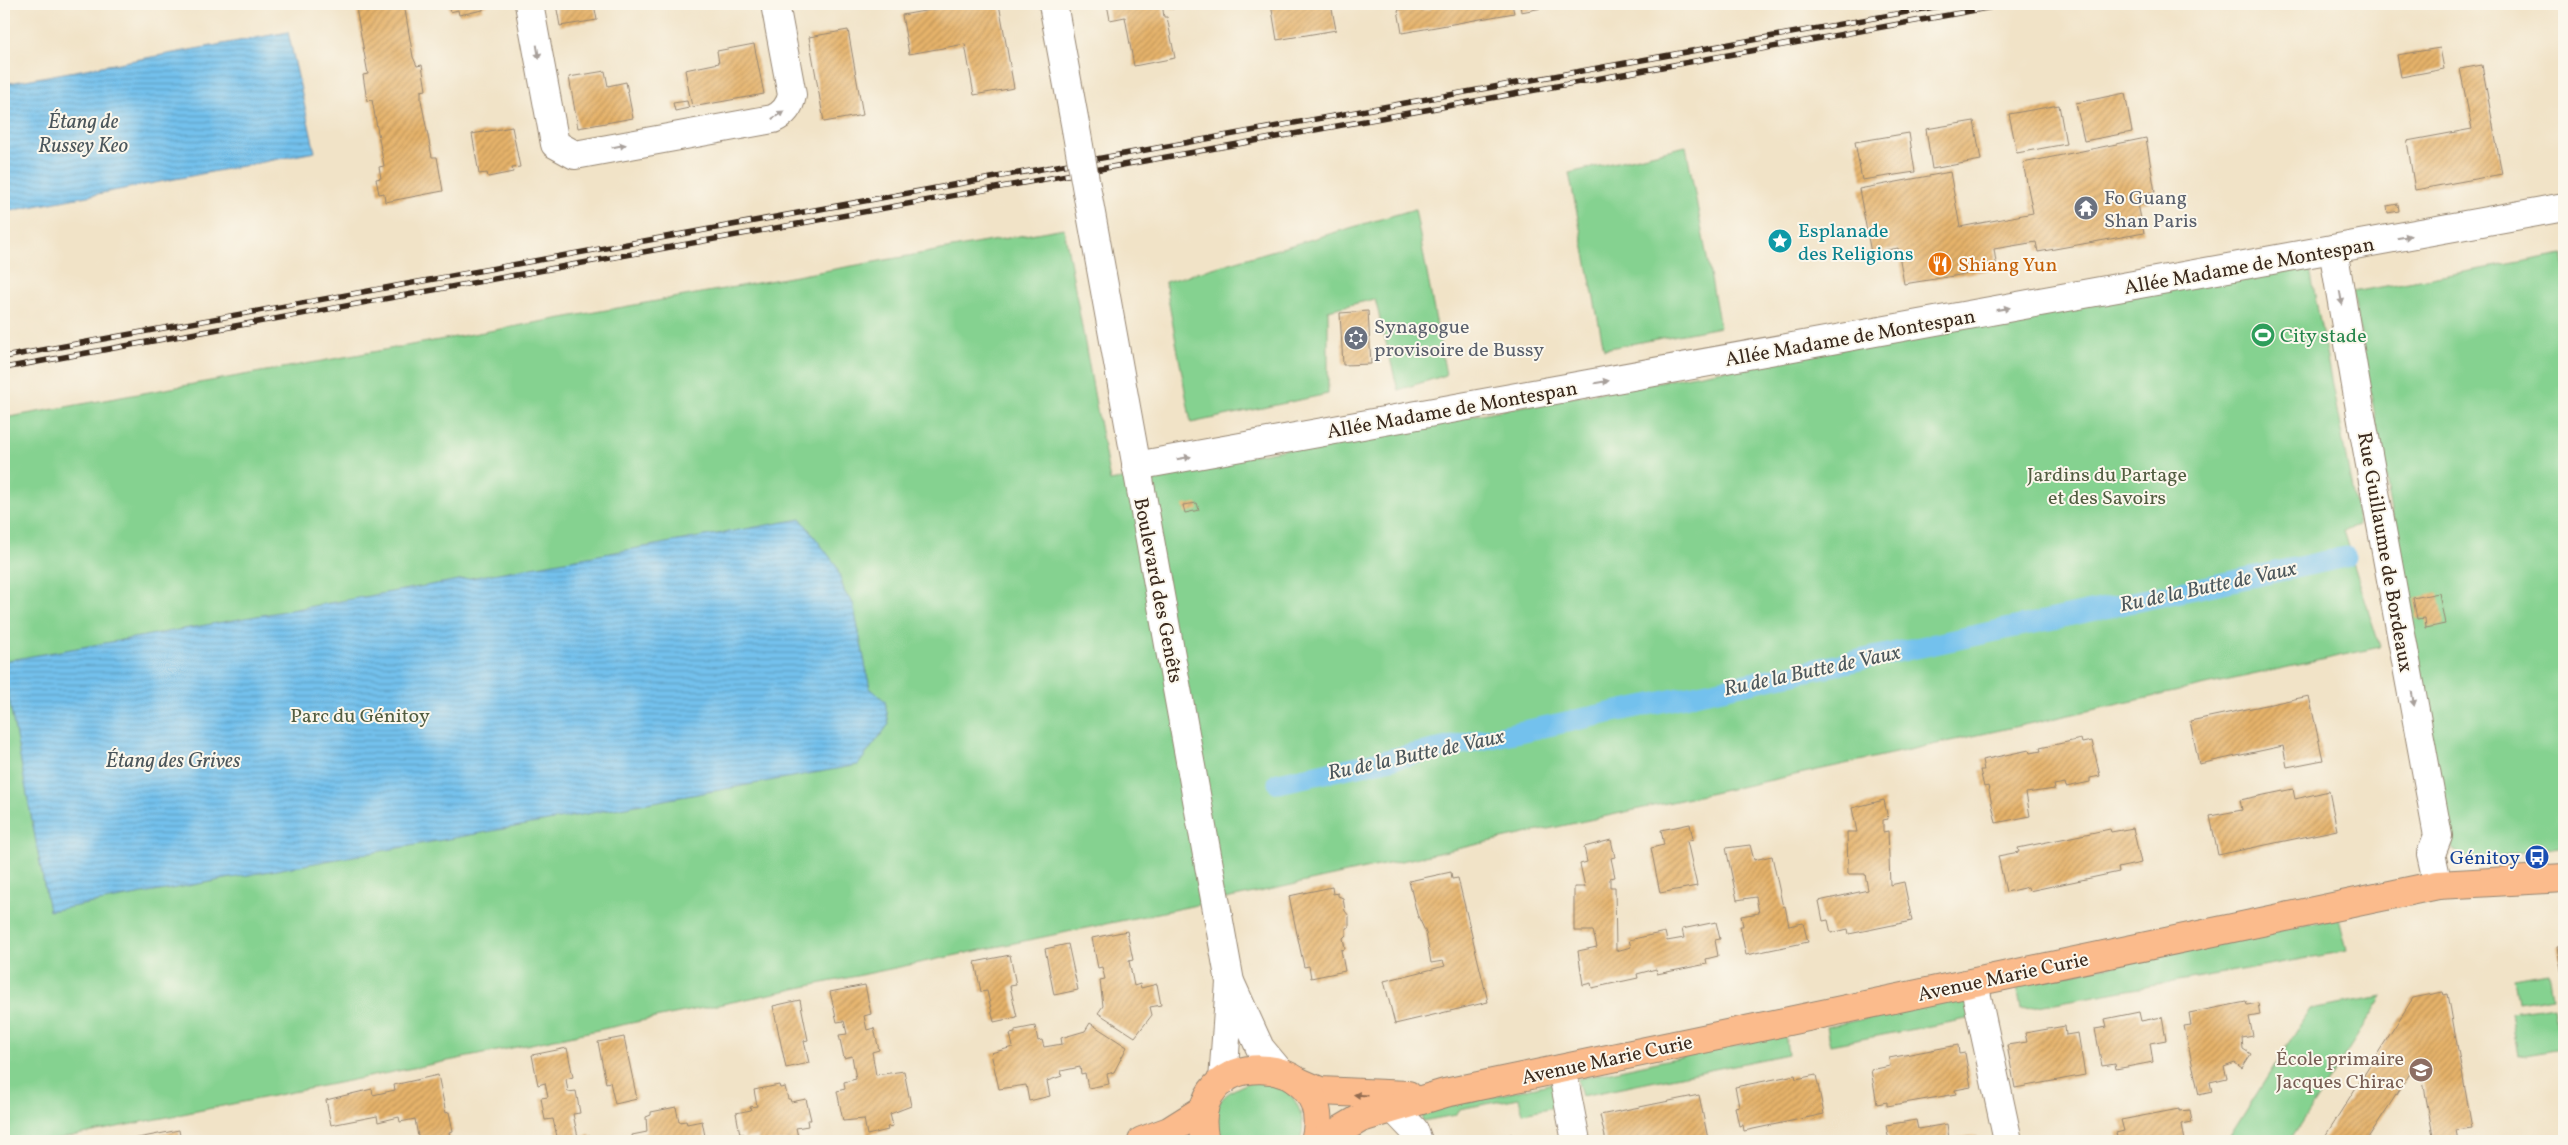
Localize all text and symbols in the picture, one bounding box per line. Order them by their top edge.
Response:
one-way arrow [534,44,542,60]
water label: Étang de Russey Keo [38,108,129,161]
one-way arrow [771,110,785,119]
one-way arrow [612,142,627,150]
place label: Fo Guang Shan Paris [2104,185,2197,236]
temple icon: Fo Guang Shan Paris [2073,195,2099,221]
place label: Esplanade des Religions [1798,218,1913,269]
place icon: Esplanade des Religions [1767,228,1793,254]
street label: Allée Madame de Montespan [2122,231,2377,303]
one-way arrow [2396,232,2412,240]
restaurant icon: Shiang Yun [1927,251,1953,277]
place label: Shiang Yun [1958,252,2057,280]
one-way arrow [2337,290,2345,306]
street label: Allée Madame de Montespan [1723,303,1978,375]
one-way arrow [1995,305,2011,313]
place label: Synagogue provisoire de Bussy [1374,314,1544,365]
sports icon: City stade [2250,322,2276,348]
place label: City stade [2280,323,2367,351]
synagogue icon: Synagogue provisoire de Bussy [1343,325,1369,351]
street label: Allée Madame de Montespan [1325,375,1580,447]
one-way arrow [1594,377,1610,385]
street label: Rue Guillaume de Bordeaux [2349,430,2419,675]
one-way arrow [1176,453,1192,461]
park label: Jardins du Partage et des Savoirs [2027,462,2187,513]
street label: Boulevard des Genêts [1125,495,1189,685]
water label: Ru de la Butte de Vaux [2117,554,2300,620]
water label: Ru de la Butte de Vaux [1721,638,1904,704]
one-way arrow [2409,691,2417,707]
park label: Parc du Génitoy [290,703,430,731]
water label: Ru de la Butte de Vaux [1325,722,1508,788]
water label: Étang des Grives [106,747,241,776]
bus stop icon: Génitoy [2524,844,2550,870]
place label: Génitoy [2450,845,2520,873]
street label: Avenue Marie Curie [1915,946,2091,1010]
street label: Avenue Marie Curie [1519,1029,1695,1093]
place label: École primaire Jacques Chirac [2276,1046,2404,1097]
school or university icon: École primaire Jacques Chirac [2408,1057,2434,1083]
one-way arrow [1353,1090,1369,1098]

